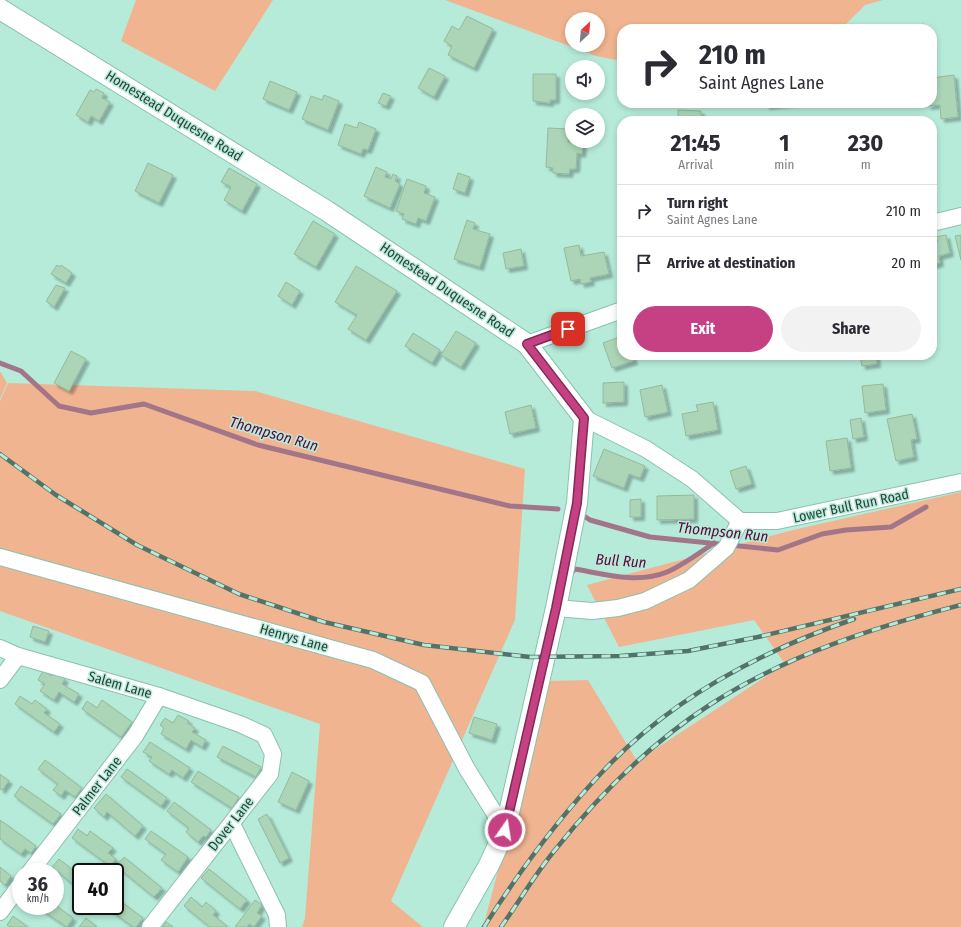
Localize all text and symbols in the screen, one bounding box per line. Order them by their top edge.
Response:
north arrow [565,12,605,52]
map controls [565,12,605,148]
text: 210 m [699,38,766,71]
icon: right [633,40,685,92]
button: sound [565,60,605,100]
street label: Homestead Duquesne Road [102,67,246,165]
text: Saint Agnes Lane [699,72,824,94]
button: layers [565,108,605,148]
text: 21:45 [671,129,721,157]
text: 1 [779,129,789,157]
text: 230 [848,129,883,157]
text: Arrival [678,157,713,172]
text: min [774,157,794,172]
text: m [861,157,871,172]
text: Turn right [667,194,728,212]
icon: right [633,200,655,222]
text: 210 m [886,202,921,220]
text: Saint Agnes Lane [667,212,757,227]
street label: Homestead Duquesne Road [377,239,517,341]
icon: arrive [633,252,655,274]
text: Arrive at destination [667,254,795,272]
text: 20 m [892,254,921,272]
button: Exit [633,306,773,352]
button: Share [781,306,921,352]
pin [551,312,585,346]
icon: arrive [557,318,579,340]
water label: Thompson Run [228,413,320,455]
street label: Lower Bull Run Road [792,485,910,527]
water label: Thompson Run [677,518,769,546]
water label: Bull Run [595,550,647,572]
street label: Henrys Lane [258,620,330,656]
street label: Salem Lane [86,668,154,702]
street label: Palmer Lane [69,753,125,819]
street label: Dover Lane [205,793,257,854]
position arrow [484,809,526,851]
speed limit sign: 40 [72,863,124,915]
text: 36 [28,872,48,896]
text: km/h [27,893,49,905]

